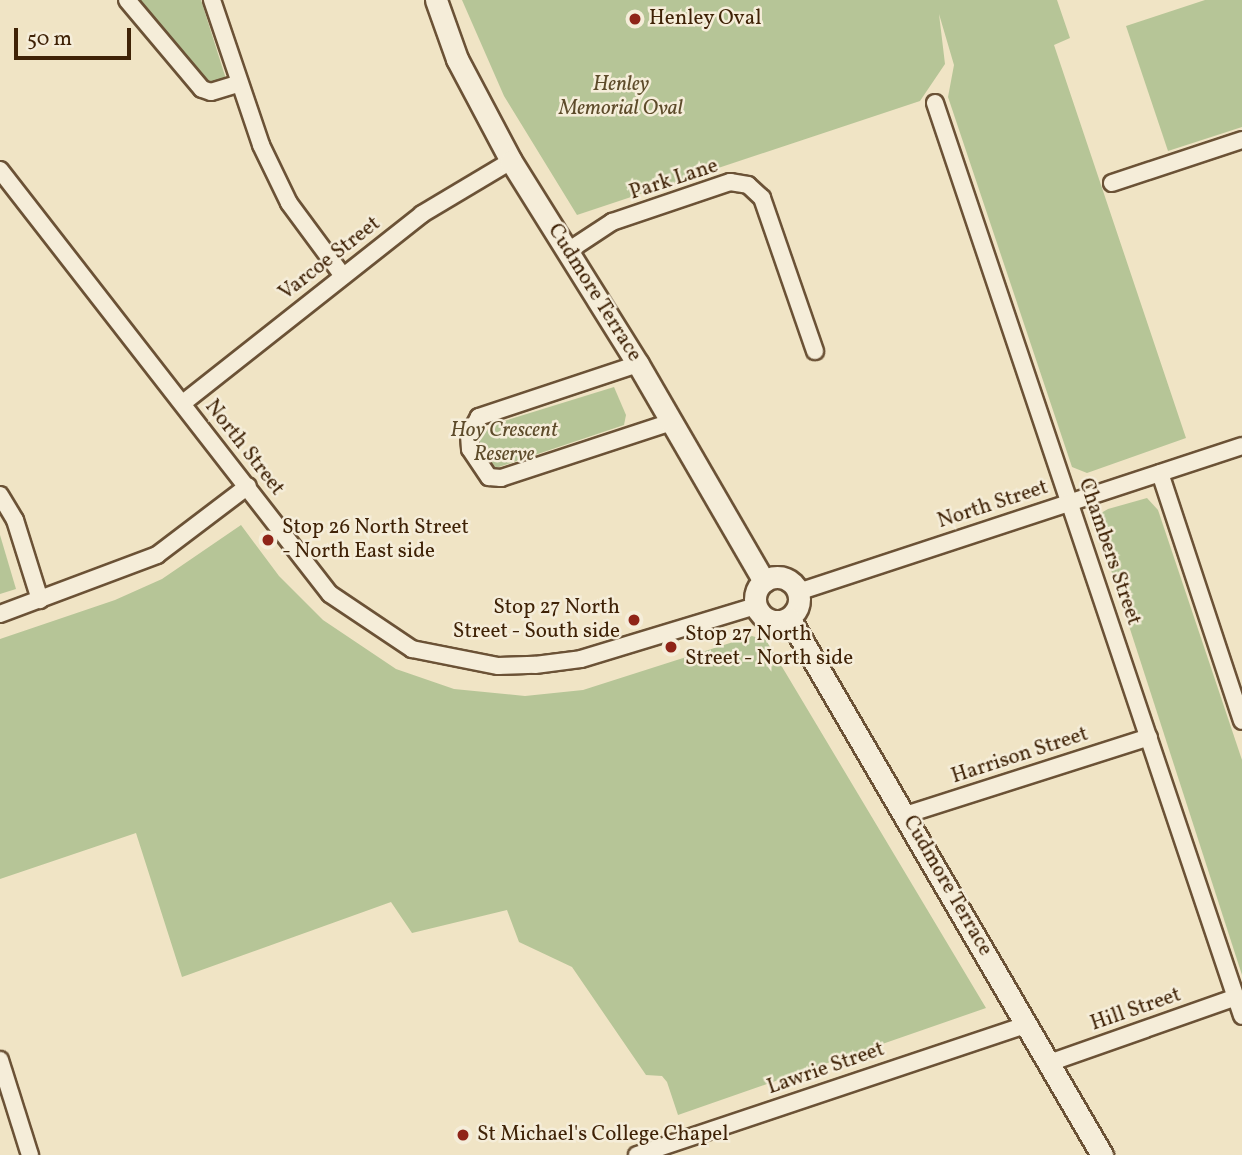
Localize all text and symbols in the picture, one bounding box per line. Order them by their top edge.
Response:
place label: Henley Oval [649,6,762,32]
marker: Henley Oval [627,11,643,27]
scale bar [18,14,135,58]
text: 50 m [27,25,72,54]
park label: Henley Memorial Oval [559,72,683,122]
street label: Park Lane [626,154,722,206]
street label: Varcoe Street [274,212,386,306]
street label: Cudmore Terrace [541,219,647,367]
street label: North Street [199,395,289,501]
park label: Hoy Crescent Reserve [450,418,558,468]
street label: North Street [935,475,1051,535]
street label: Chambers Street [1072,475,1146,629]
place label: Stop 26 North Street - North East side [282,515,469,565]
marker: Stop 26 North Street - North East side [260,532,276,548]
place label: Stop 27 North Street - South side [452,595,620,645]
marker: Stop 27 North Street - South side [626,612,642,628]
place label: Stop 27 North Street - North side [685,622,854,672]
marker: Stop 27 North Street - North side [663,639,679,655]
street label: Harrison Street [949,722,1091,790]
street label: Cudmore Terrace [897,811,997,961]
street label: Hill Street [1087,983,1185,1037]
street label: Lawrie Street [764,1037,888,1101]
place label: St Michael's College Chapel [477,1122,728,1148]
marker: St Michael's College Chapel [455,1127,471,1143]

